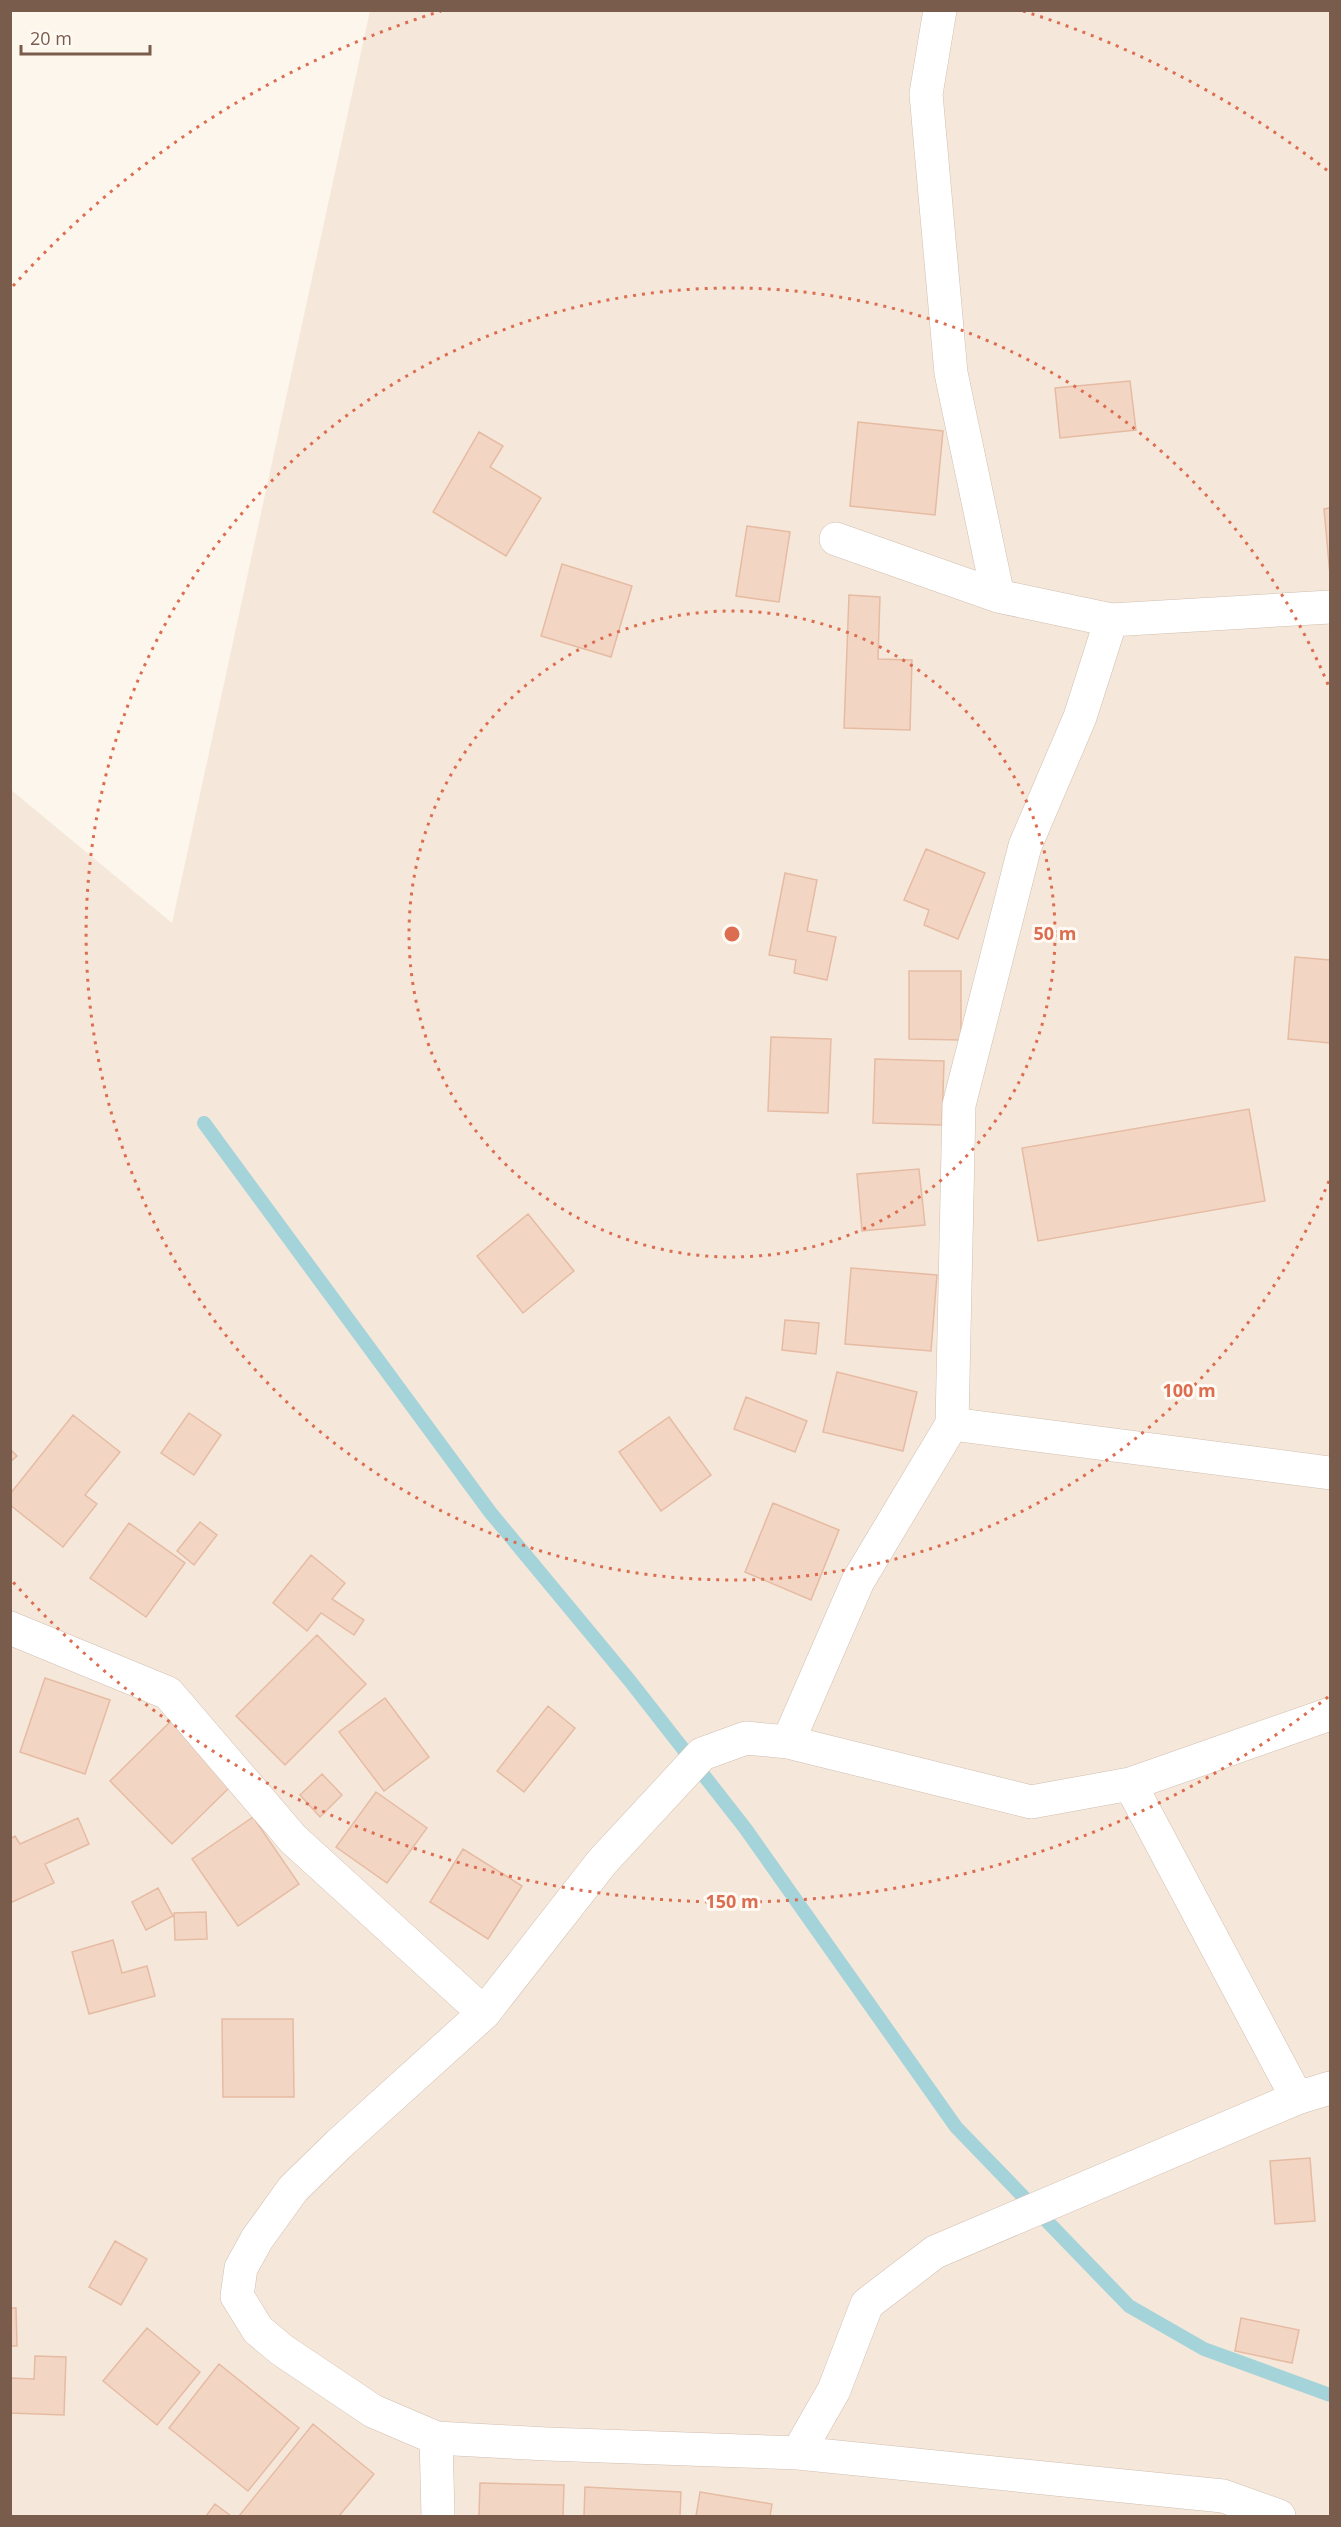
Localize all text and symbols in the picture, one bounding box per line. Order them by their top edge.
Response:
scale bar [21,18,150,56]
text: 20 m [30,26,72,50]
text: 50 m [1034,921,1076,945]
centre of rings [722,924,742,944]
text: 100 m [1162,1378,1216,1402]
text: 150 m [705,1889,759,1913]

